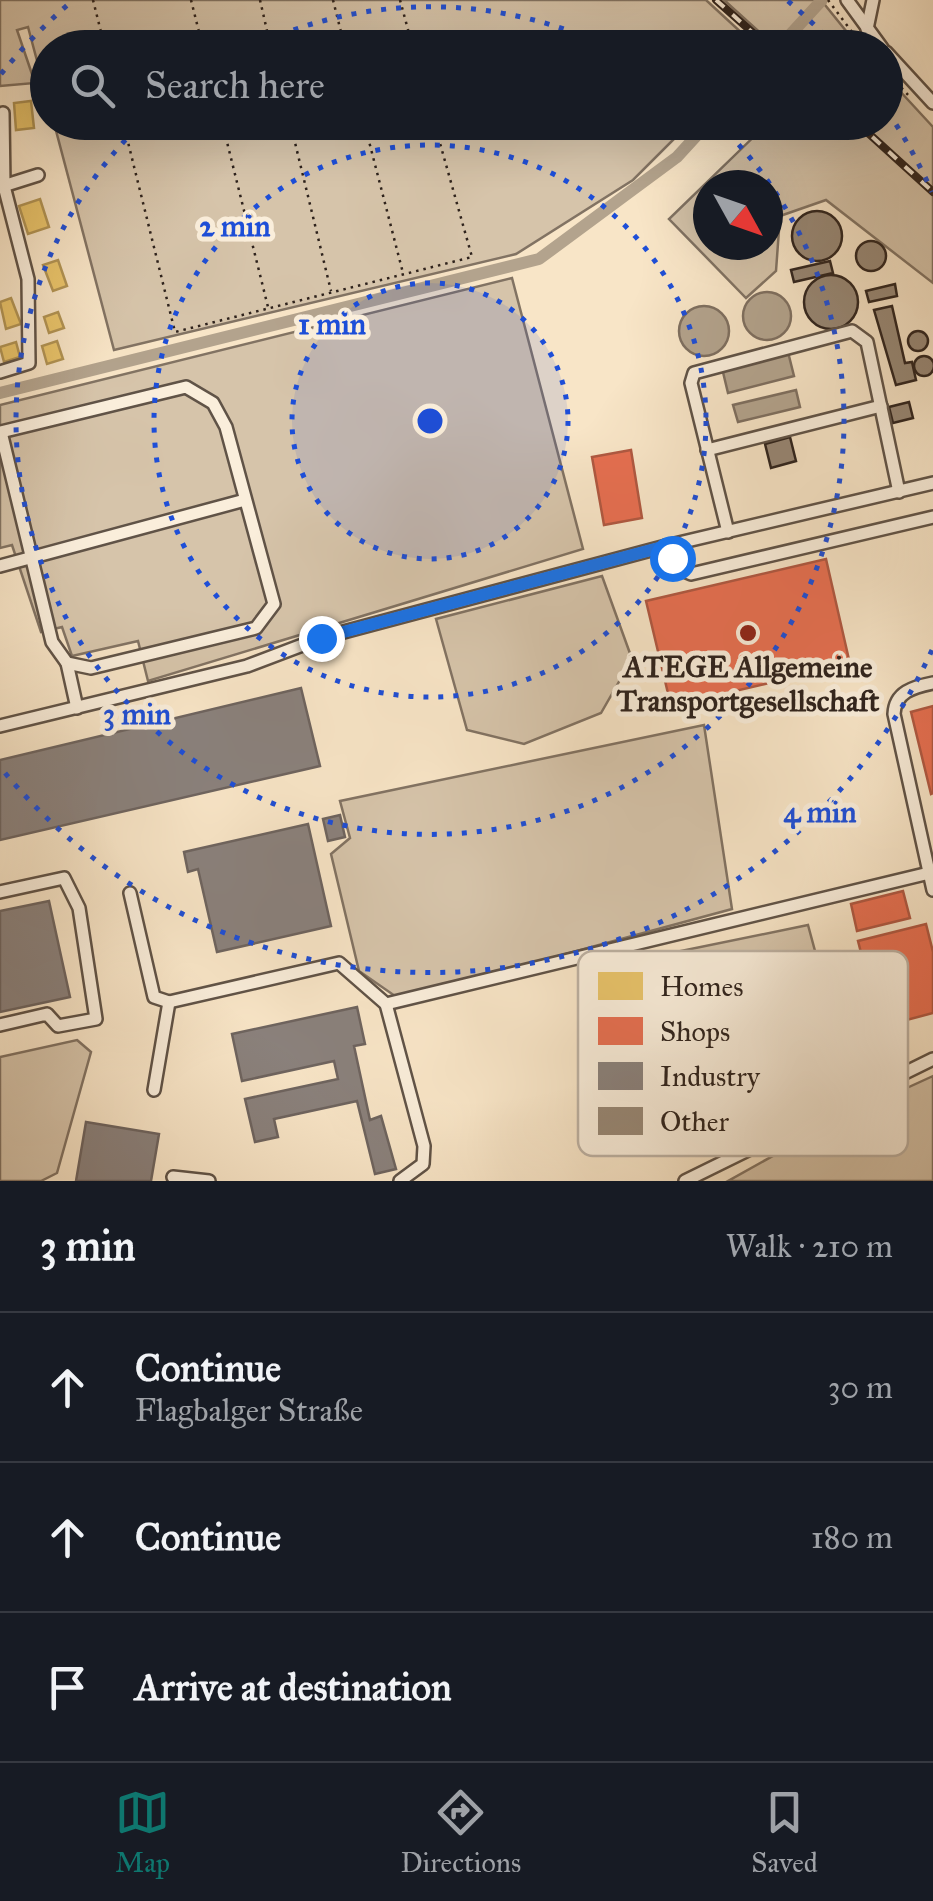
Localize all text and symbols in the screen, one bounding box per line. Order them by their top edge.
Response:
search box [30,30,903,140]
icon: search [65,58,120,113]
text: Search here [145,62,325,108]
north arrow [693,170,783,260]
text: 2 min [200,208,271,244]
text: 1 min [298,306,367,342]
centre of rings [412,403,448,439]
route start [650,536,696,582]
route end [299,616,345,662]
marker: ATEGE Allgemeine Transportgesellschaft [737,622,759,644]
place label: ATEGE Allgemeine Transportgesellschaft [617,649,880,719]
text: 3 min [103,696,172,732]
text: 4 min [784,794,857,830]
legend [578,951,908,1156]
text: Homes [660,969,743,1004]
text: Shops [660,1014,730,1049]
text: Industry [660,1059,761,1094]
text: Other [660,1104,729,1139]
text: 3 min [40,1220,135,1272]
text: Walk · 210 m [726,1227,893,1266]
text: Continue [135,1345,281,1391]
icon: ahead [40,1360,95,1415]
text: 30 m [828,1368,893,1407]
text: Flagbalger Straße [135,1391,363,1430]
icon: ahead [40,1510,95,1565]
text: Continue [135,1514,281,1560]
text: 180 m [811,1518,893,1557]
icon: arrive [40,1660,95,1715]
text: Arrive at destination [135,1664,452,1710]
tab: Map [115,1785,170,1880]
tab: Directions [400,1785,521,1880]
tab: Saved [751,1785,818,1880]

